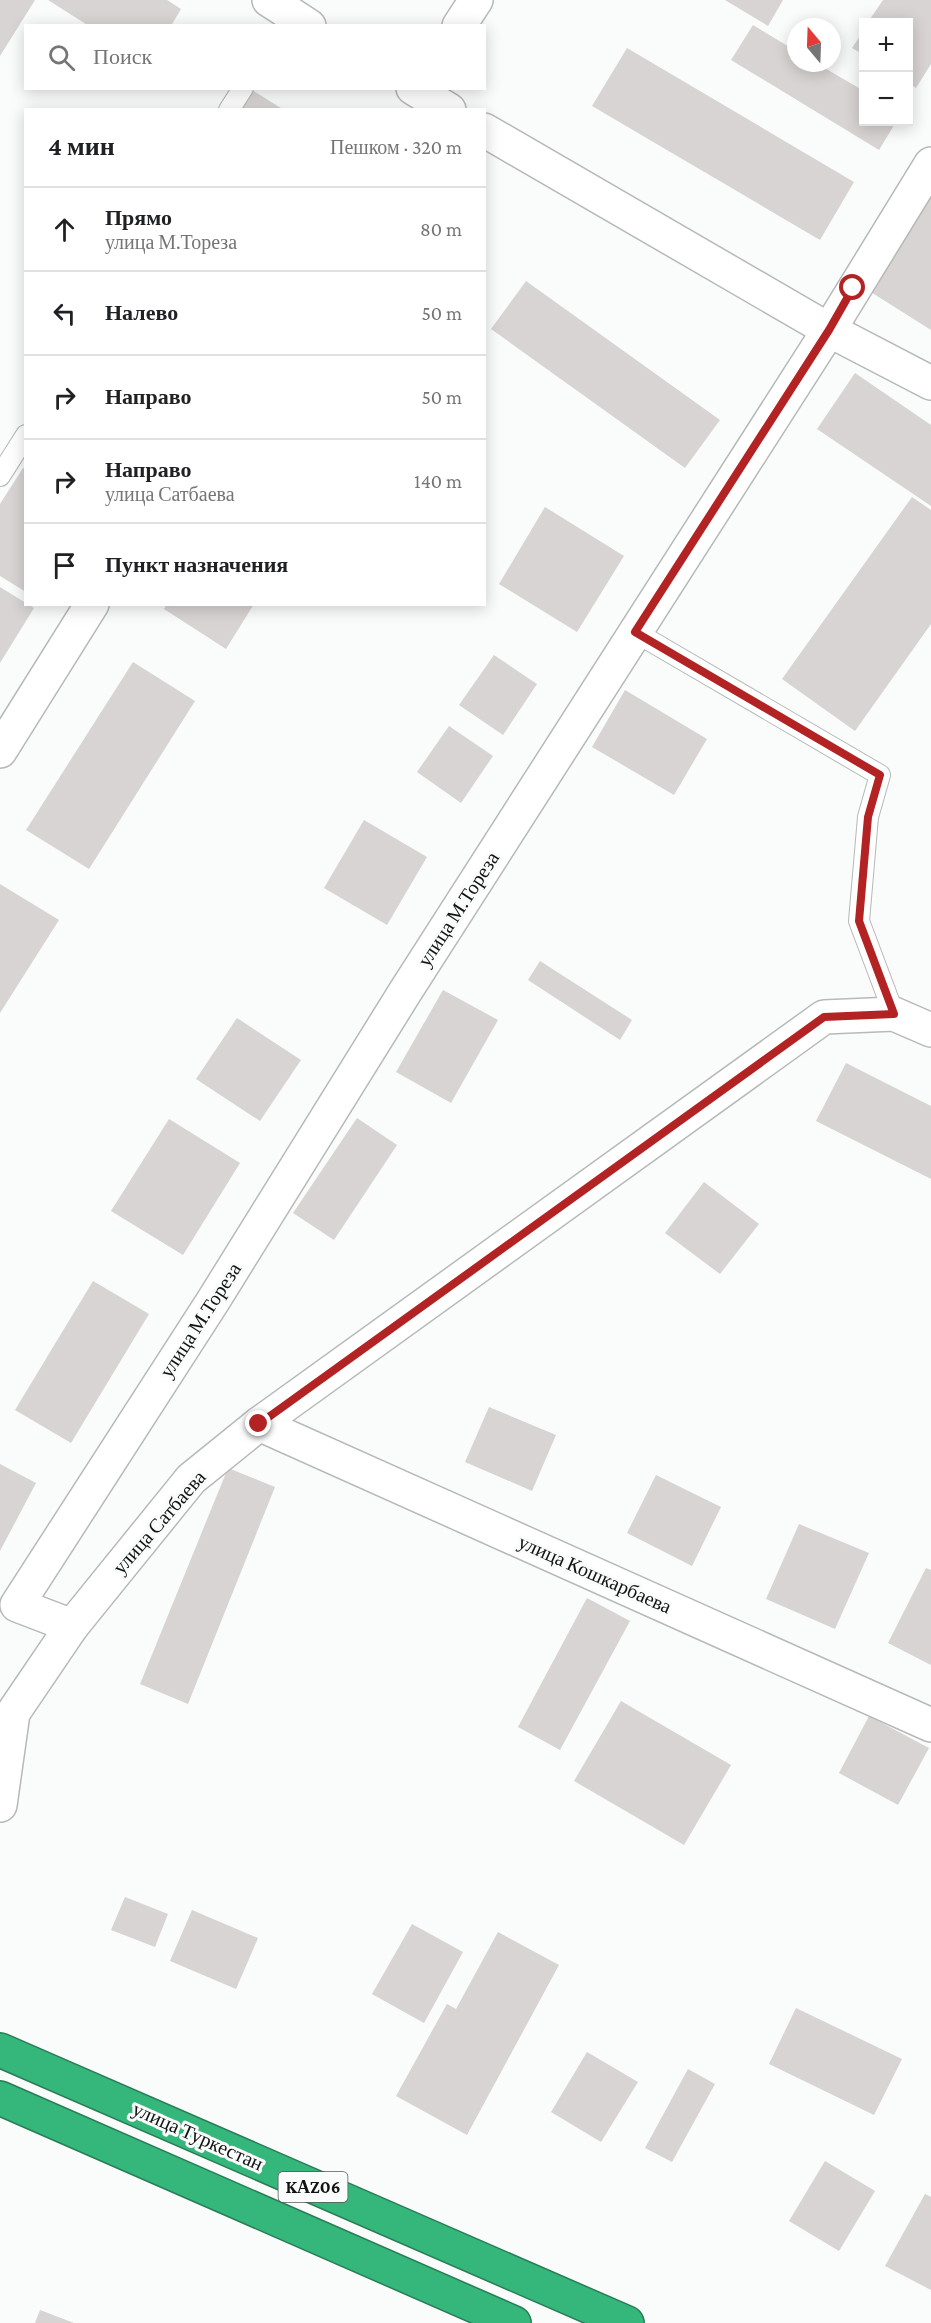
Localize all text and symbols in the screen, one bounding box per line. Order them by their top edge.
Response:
north arrow [787,18,841,72]
map controls [859,18,913,126]
button: + [859,18,913,72]
search box [24,24,486,90]
icon: search [45,41,78,74]
text: Поиск [93,44,152,69]
button: − [859,72,913,126]
text: 4 мин [48,132,115,161]
text: Пешком · 320 m [330,136,462,158]
text: Прямо [105,205,172,230]
icon: ahead [48,213,81,246]
text: 80 m [420,218,462,240]
text: улица М.Тореза [105,231,237,253]
route start [839,274,865,300]
icon: left [48,297,81,330]
text: Налево [105,300,178,325]
text: 50 m [421,302,462,324]
icon: right [48,381,81,414]
text: Направо [105,384,191,409]
text: 50 m [421,386,462,408]
text: Направо [105,457,191,482]
icon: right [48,465,81,498]
text: 140 m [414,470,462,492]
text: улица Сатбаева [105,483,235,505]
icon: arrive [48,549,81,582]
text: Пункт назначения [105,552,288,577]
street label: улица М.Тореза [413,848,504,971]
street label: улица М.Тореза [155,1259,246,1382]
route end [245,1410,271,1436]
street label: улица Сатбаева [108,1466,211,1579]
street label: улица Кошкарбаева [515,1530,675,1619]
street label: улица Туркестан [129,2097,267,2176]
road number: KАZ06 [278,2172,348,2202]

